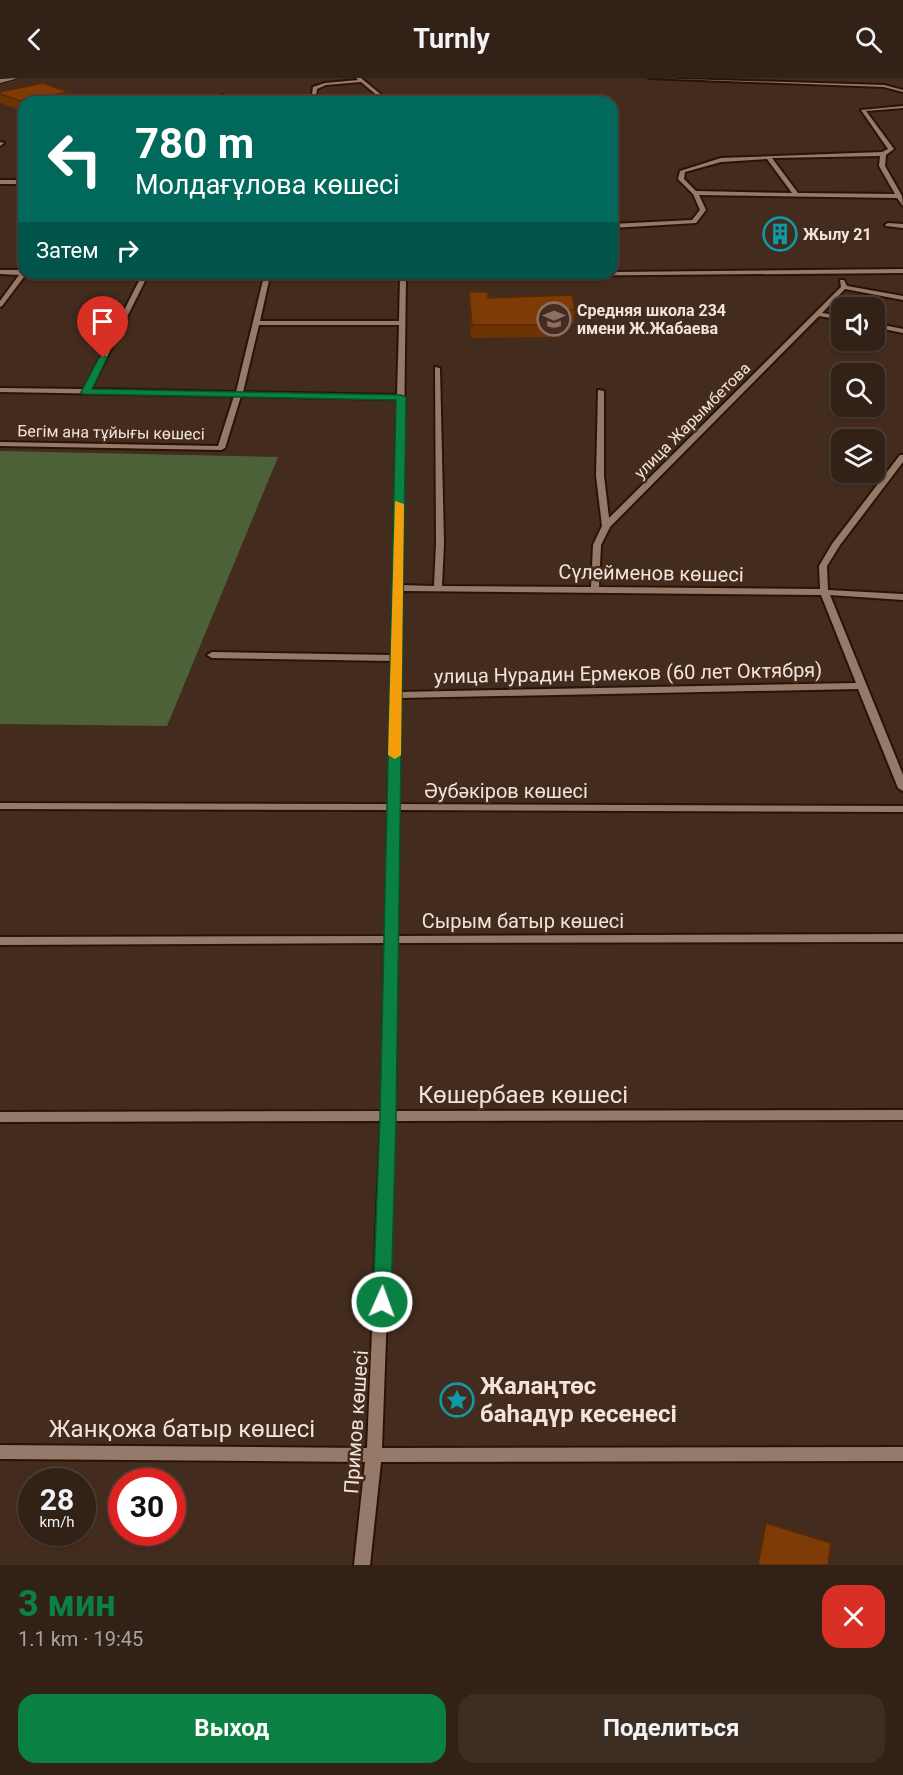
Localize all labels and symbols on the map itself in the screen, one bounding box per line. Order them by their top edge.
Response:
building icon: Жылу 21 [762,216,798,252]
place label: Жылу 21 [803,225,872,244]
pin [77,296,128,358]
school or university icon: Средняя школа 234 имени Ж.Жабаева [536,301,572,337]
place label: Средняя школа 234 имени Ж.Жабаева [577,301,726,338]
street label: улица Жарымбетова [630,358,754,482]
street label: Бегім ана тұйығы көшесі [17,421,205,444]
street label: Сүлейменов көшесі [558,559,744,587]
street label: улица Нурадин Ермеков (60 лет Октября) [434,658,822,688]
street label: Әубәкіров көшесі [424,779,588,803]
street label: Сырым батыр көшесі [422,909,624,933]
street label: Көшербаев көшесі [418,1081,628,1109]
position arrow [350,1270,414,1334]
street label: Примов көшесі [339,1349,373,1495]
place label: Жалаңтөс баһадүр кесенесі [480,1372,677,1428]
place icon: Жалаңтөс баһадүр кесенесі [439,1382,475,1418]
street label: Жанқожа батыр көшесі [49,1415,315,1443]
speed limit sign: 30 [108,1468,186,1546]

